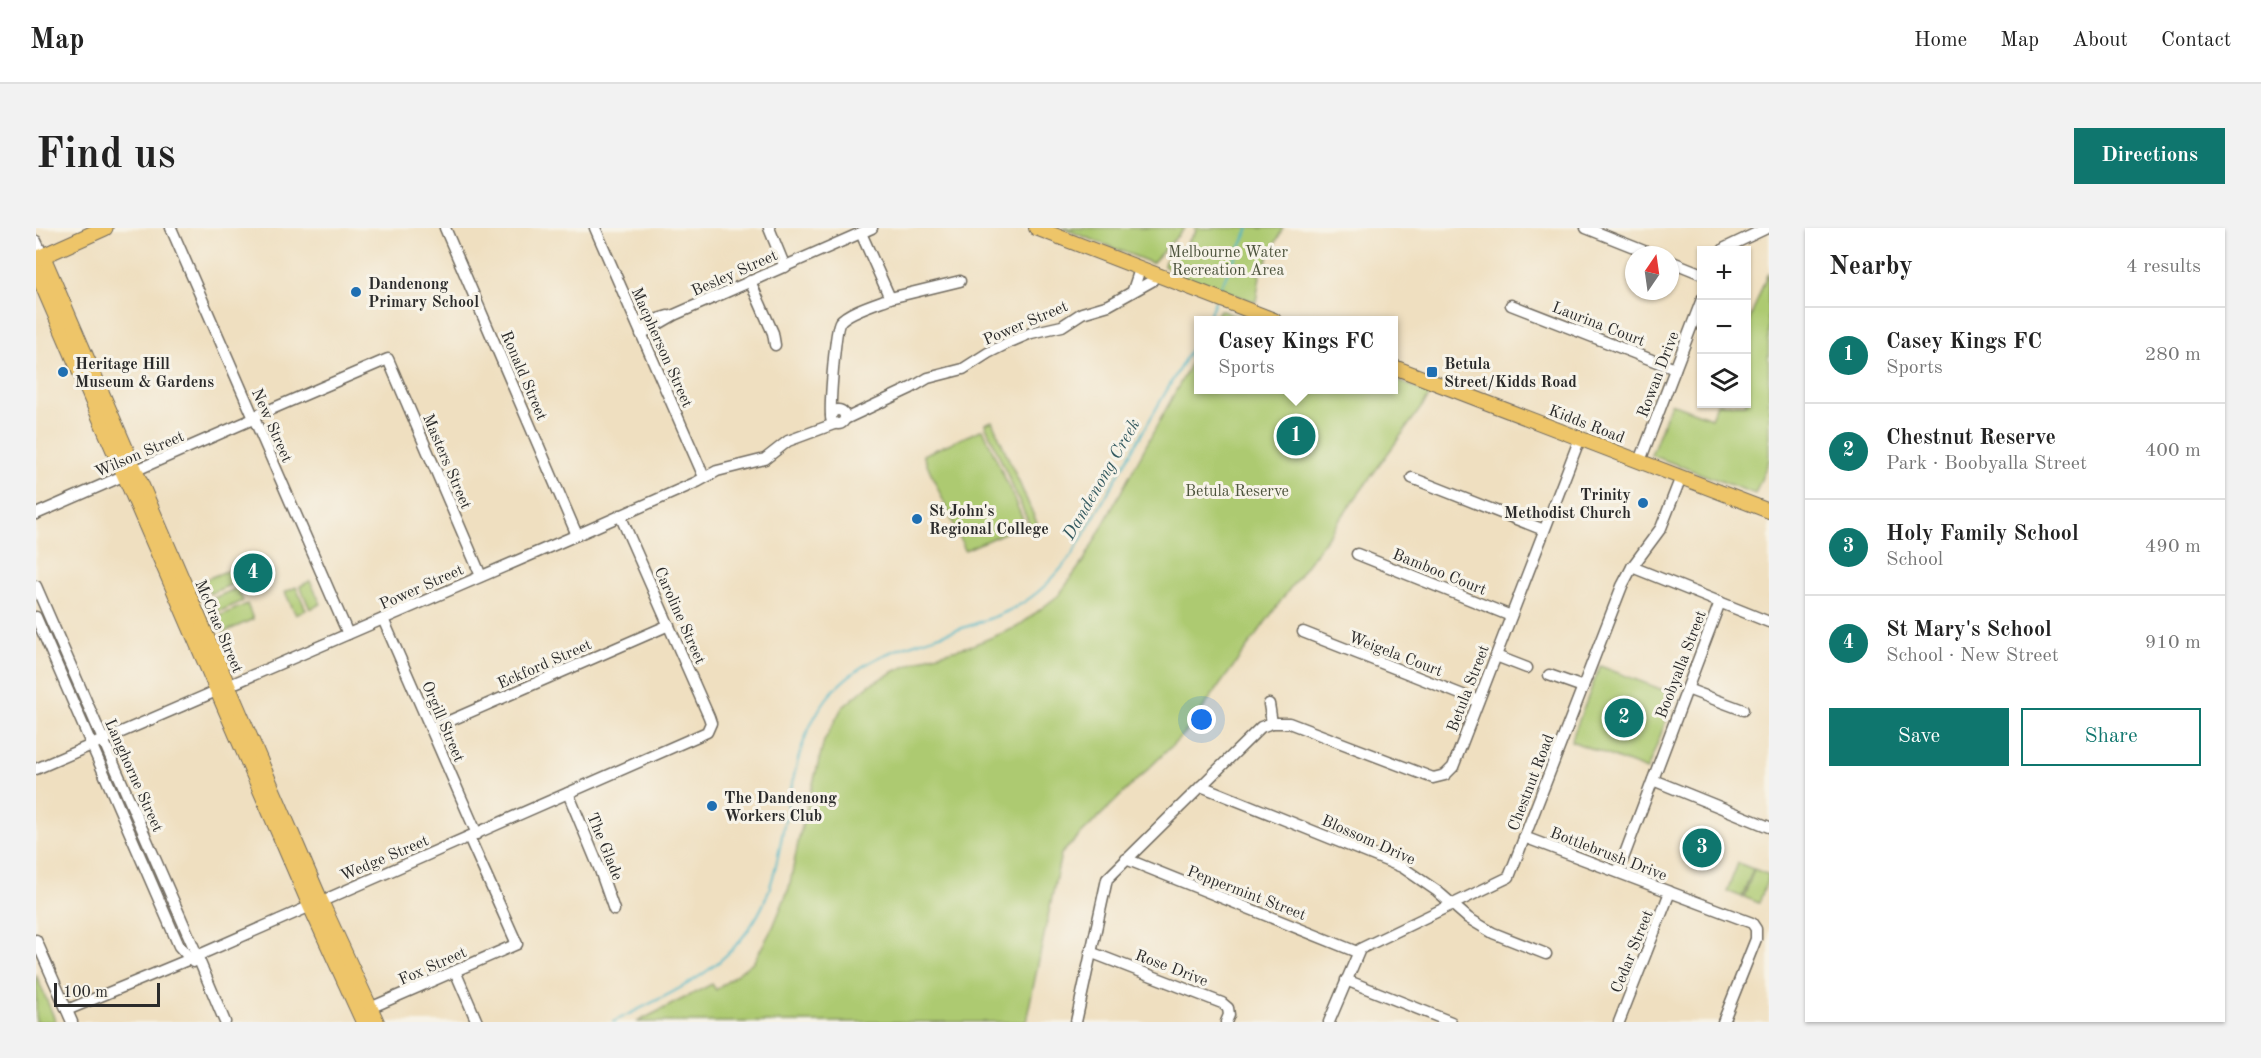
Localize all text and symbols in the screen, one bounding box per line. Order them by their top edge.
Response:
text: Map [30,27,84,55]
text: Home [1914,30,1967,51]
text: Map [2000,30,2039,51]
text: About [2072,30,2128,51]
text: Contact [2161,30,2231,51]
button: Directions [2074,128,2225,184]
text: Find us [36,135,175,177]
park label: Melbourne Water Recreation Area [1168,245,1288,279]
north arrow [1625,246,1679,300]
map controls [1697,246,1751,408]
button: + [1697,246,1751,300]
street label: Besley Street [689,248,781,300]
text: Nearby [1829,254,1913,280]
text: 4 results [2126,257,2201,277]
place label: Dandenong Primary School [368,277,479,311]
marker: Dandenong Primary School [349,285,363,299]
street label: Macpherson Street [628,285,695,411]
street label: Power Street [981,299,1071,349]
street label: Laurina Court [1549,300,1647,350]
button: − [1697,300,1751,354]
popup [1194,316,1398,394]
street label: Ronald Street [497,329,549,423]
street label: Rowan Drive [1635,330,1683,420]
text: Casey Kings FC [1218,331,1374,353]
text: Casey Kings FC [1886,331,2042,353]
text: 1 [1843,345,1854,365]
text: 280 m [2145,345,2201,365]
button: layers [1697,354,1751,408]
place label: Heritage Hill Museum & Gardens [75,357,214,391]
place label: Betula Street/Kidds Road [1444,357,1577,391]
text: Sports [1218,358,1275,378]
text: Sports [1886,358,1943,378]
marker: Heritage Hill Museum & Gardens [56,365,70,379]
marker: Betula Street/Kidds Road [1425,365,1439,379]
street label: New Street [248,386,295,466]
street label: Kidds Road [1546,403,1627,447]
street label: Masters Street [419,412,474,512]
pin: 1 [1276,414,1316,458]
water label: Dandenong Creek [1059,416,1144,544]
text: Chestnut Reserve [1886,427,2056,449]
street label: Wilson Street [93,429,187,481]
text: 2 [1843,441,1854,461]
text: 400 m [2145,441,2201,461]
text: Park · Boobyalla Street [1886,454,2087,474]
park label: Betula Reserve [1185,484,1289,500]
place label: Trinity Methodist Church [1504,488,1631,522]
marker: Trinity Methodist Church [1636,496,1650,510]
place label: St John's Regional College [929,504,1049,538]
marker: St John's Regional College [910,512,924,526]
text: Holy Family School [1886,523,2079,545]
text: 3 [1843,537,1854,557]
text: 490 m [2145,537,2201,557]
street label: Bamboo Court [1390,547,1489,599]
pin: 4 [234,550,272,596]
text: School [1886,550,1943,570]
street label: Power Street [377,562,467,613]
street label: Caroline Street [651,565,708,667]
street label: McCrae Street [191,578,245,676]
street label: Boobyalla Street [1654,608,1710,721]
text: St Mary's School [1886,619,2052,641]
street label: Weigela Court [1346,630,1445,680]
text: 4 [1843,633,1854,653]
text: 910 m [2145,633,2201,653]
street label: Eckford Street [495,637,595,693]
street label: Betula Street [1445,643,1493,734]
text: School · New Street [1886,646,2059,666]
street label: Orgill Street [418,679,467,765]
pin: 2 [1604,696,1644,740]
your location [1187,705,1216,734]
button: Save [1829,708,2009,766]
button: Share [2021,708,2201,766]
street label: Langhorne Street [101,717,165,835]
street label: Chestnut Road [1506,732,1558,833]
place label: The Dandenong Workers Club [724,791,837,825]
marker: The Dandenong Workers Club [705,799,719,813]
street label: The Glade [583,811,625,883]
street label: Blossom Drive [1319,813,1417,869]
street label: Bottlebrush Drive [1548,825,1669,885]
pin: 3 [1682,826,1722,870]
street label: Wedge Street [338,833,432,885]
street label: Peppermint Street [1185,864,1308,924]
street label: Cedar Street [1609,908,1657,995]
street label: Fox Street [396,945,470,989]
street label: Rose Drive [1133,948,1210,990]
scale bar [54,980,160,1008]
text: 100 m [63,985,108,1001]

